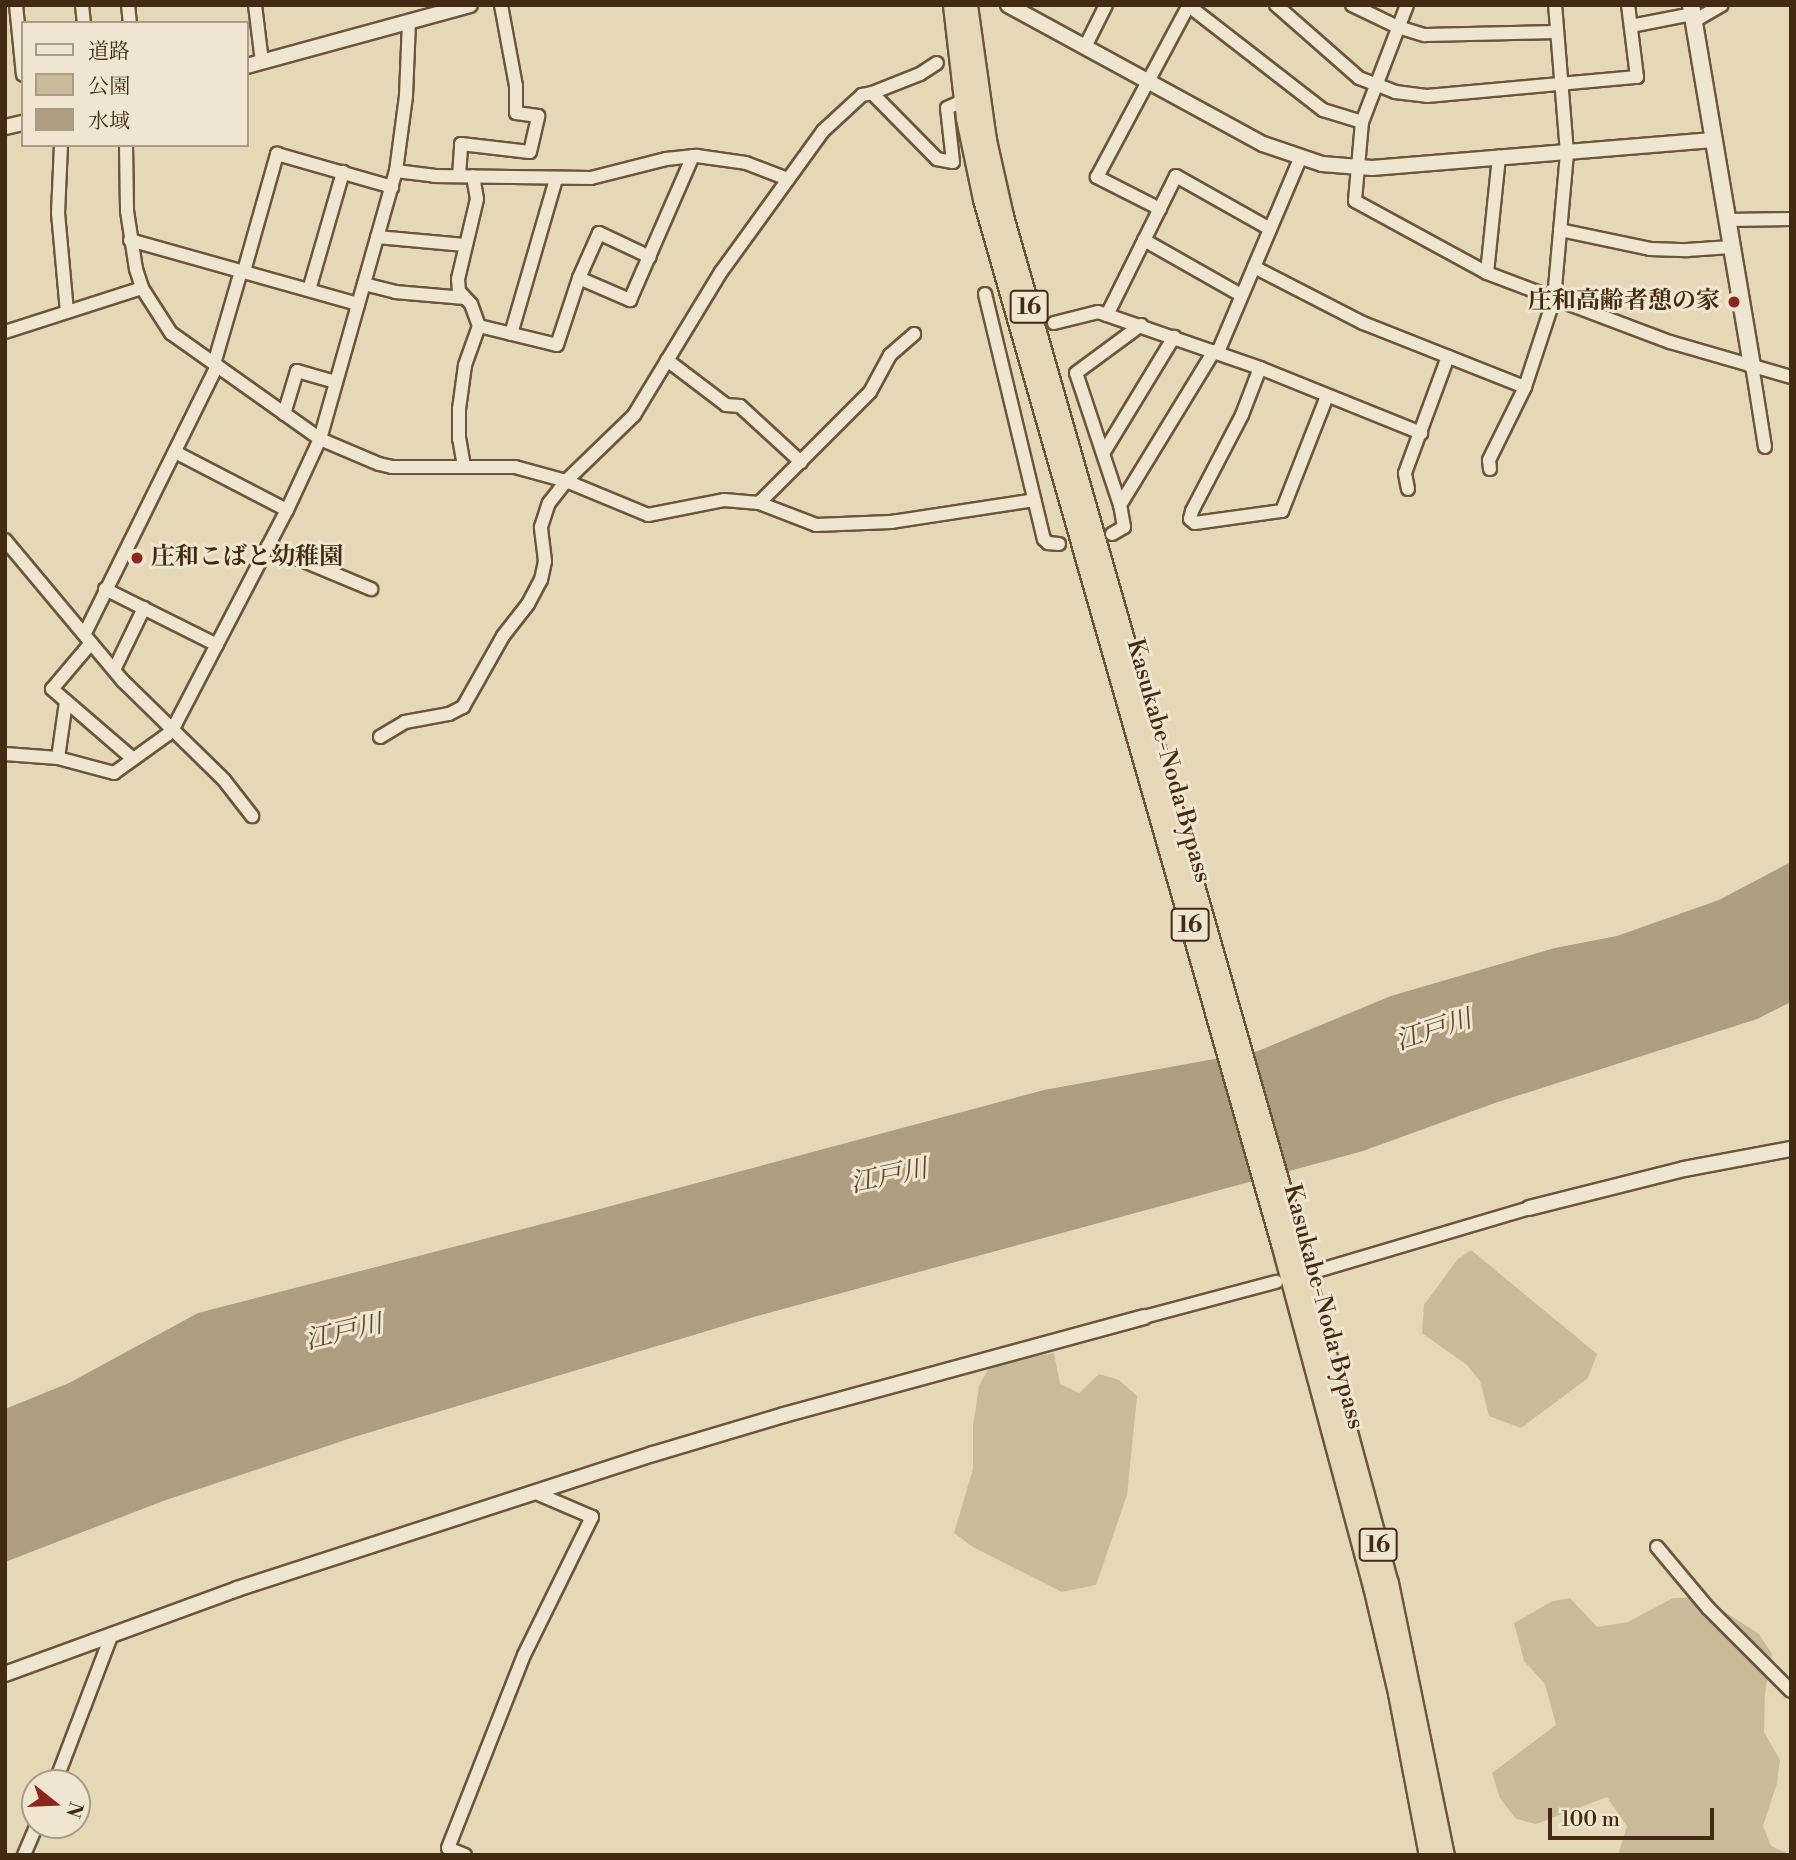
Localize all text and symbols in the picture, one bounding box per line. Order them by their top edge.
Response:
legend [21,21,248,147]
text: 道路 [88,39,130,65]
text: 公園 [88,74,130,100]
text: 水域 [88,109,130,135]
road number: 16 [1008,288,1050,326]
place label: 庄和高齢者憩の家 [1528,288,1720,316]
marker: 庄和高齢者憩の家 [1726,294,1742,310]
place label: 庄和こばと幼稚園 [151,544,343,572]
marker: 庄和こばと幼稚園 [129,550,145,566]
street label: Kasukabe-Noda Bypass [1119,636,1217,886]
road number: 16 [1169,906,1211,944]
water label: 江戸川 [1392,1004,1476,1058]
water label: 江戸川 [848,1154,930,1200]
street label: Kasukabe-Noda Bypass [1276,1181,1370,1433]
water label: 江戸川 [302,1309,386,1357]
road number: 16 [1357,1526,1399,1564]
north arrow [21,1769,91,1839]
scale bar [1551,1794,1717,1838]
text: N [60,1799,88,1821]
text: 100 m [1561,1807,1620,1833]

